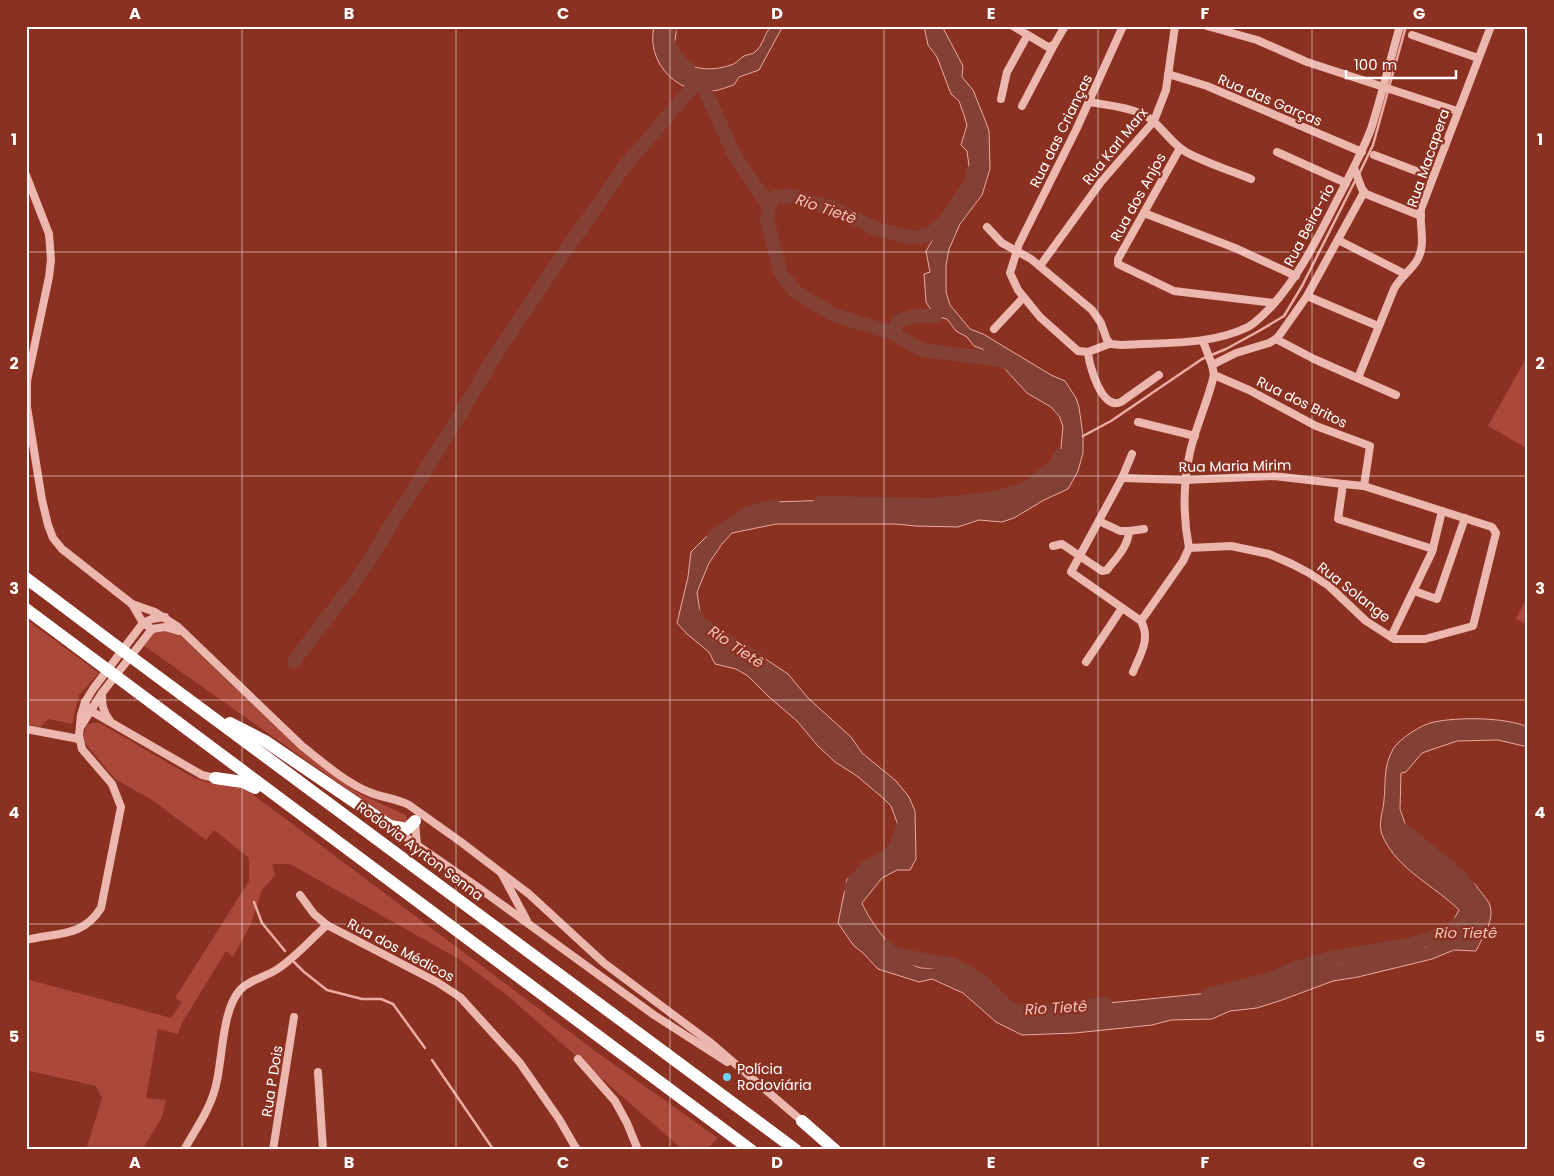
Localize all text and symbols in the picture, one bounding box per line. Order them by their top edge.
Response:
text: A [129,2,141,25]
text: B [344,2,354,25]
text: C [557,2,569,25]
text: D [771,2,783,25]
text: E [987,2,995,25]
text: F [1201,2,1210,25]
text: G [1413,2,1425,25]
scale bar [1346,48,1456,80]
text: 100 m [1354,54,1397,75]
street label: Rua das Garças [1215,69,1325,131]
street label: Rua das Crianças [1025,71,1097,191]
street label: Rua Karl Marx [1078,103,1153,189]
street label: Rua Macapera [1402,106,1454,210]
text: 1 [11,128,17,151]
text: 1 [1537,128,1543,151]
street label: Rua dos Anjos [1105,149,1171,245]
street label: Rua Beira-rio [1279,180,1339,270]
water label: Rio Tietê [793,188,859,229]
text: 2 [9,352,19,375]
text: 2 [1535,352,1545,375]
street label: Rua dos Britos [1253,371,1351,433]
street label: Rua Maria Mirim [1179,455,1291,477]
street label: Rua Solange [1313,557,1395,627]
text: 3 [9,577,19,600]
text: 3 [1535,577,1545,600]
water label: Rio Tietê [704,620,768,673]
street label: Rodovia Ayrton Senna [352,797,488,905]
text: 4 [9,801,20,824]
text: 4 [1535,801,1546,824]
street label: Rua dos Médicos [344,913,458,987]
water label: Rio Tietê [1435,922,1497,943]
water label: Rio Tietê [1024,995,1088,1020]
text: 5 [9,1025,19,1048]
text: 5 [1535,1025,1545,1048]
street label: Rua P Dois [256,1044,288,1118]
place label: Polícia Rodoviária [737,1059,812,1095]
marker: Polícia Rodoviária [721,1071,733,1083]
text: A [129,1151,141,1174]
text: B [344,1151,354,1174]
text: C [557,1151,569,1174]
text: D [771,1151,783,1174]
text: E [987,1151,995,1174]
text: F [1201,1151,1210,1174]
text: G [1413,1151,1425,1174]

